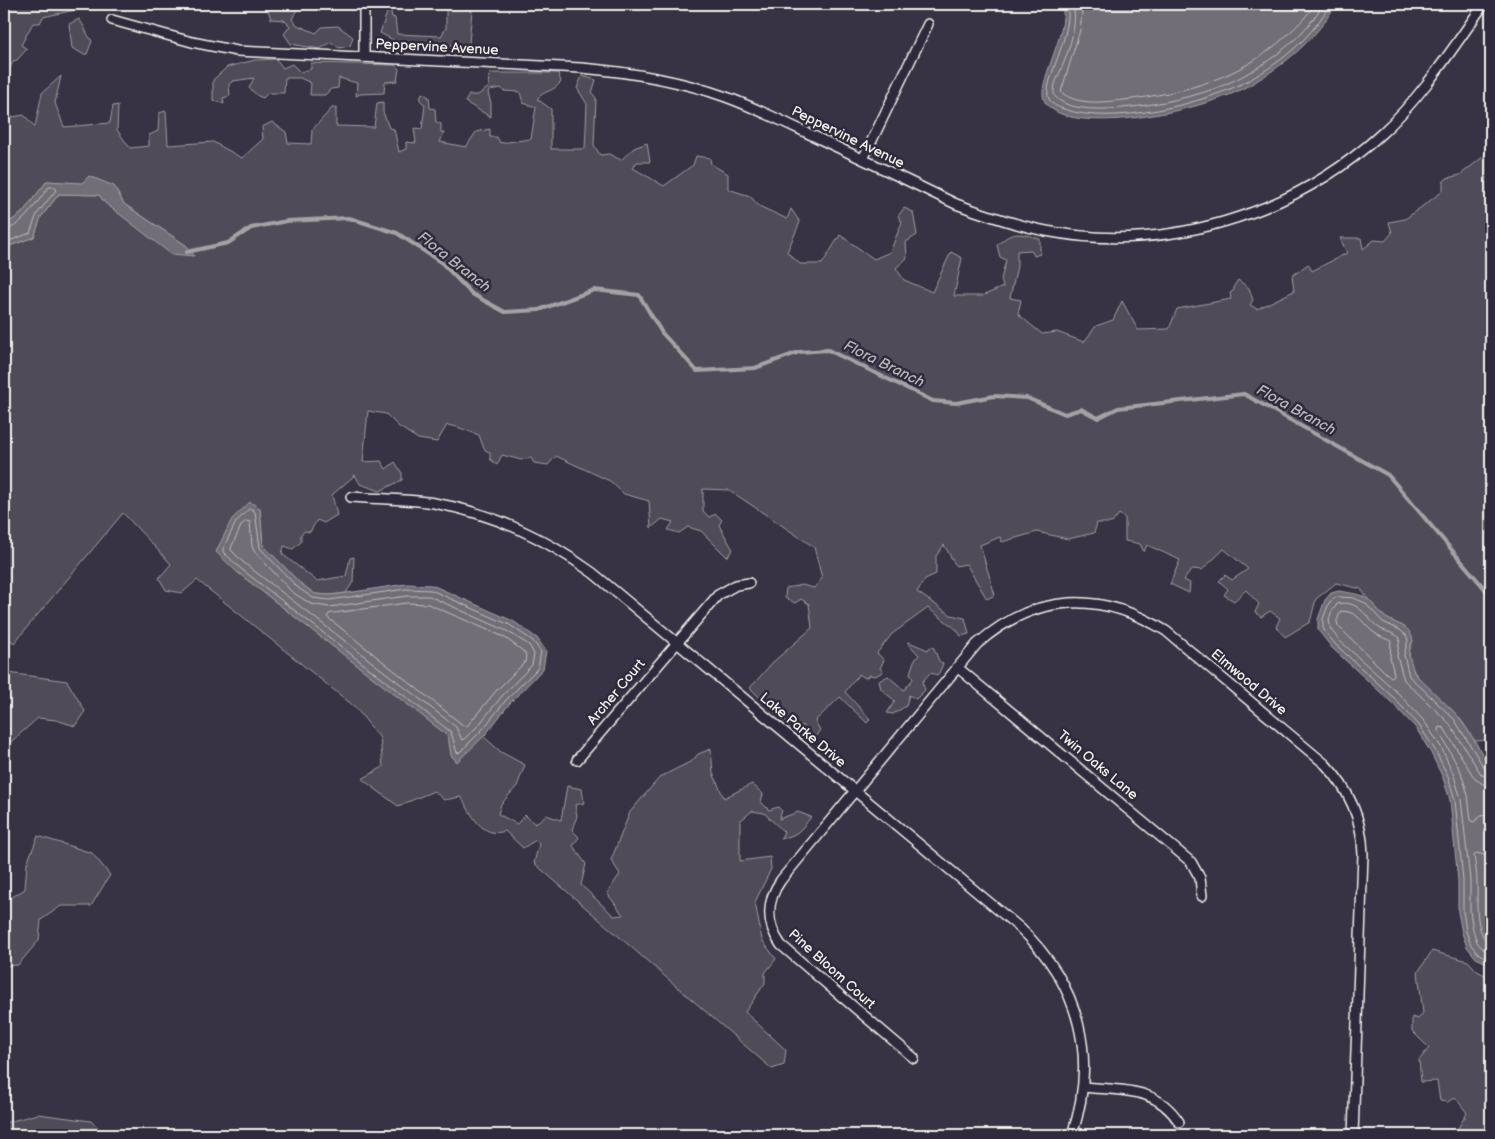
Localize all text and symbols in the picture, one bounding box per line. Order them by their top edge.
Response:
street label: Peppervine Avenue [375,35,499,59]
street label: Peppervine Avenue [789,102,907,172]
water label: Flora Branch [414,228,494,296]
water label: Flora Branch [841,336,927,392]
water label: Flora Branch [1253,380,1339,440]
street label: Elmwood Drive [1208,645,1290,719]
street label: Archer Court [584,655,649,728]
street label: Lake Parke Drive [757,689,849,771]
street label: Twin Oaks Lane [1055,727,1141,803]
street label: Pine Bloom Court [785,926,879,1013]

